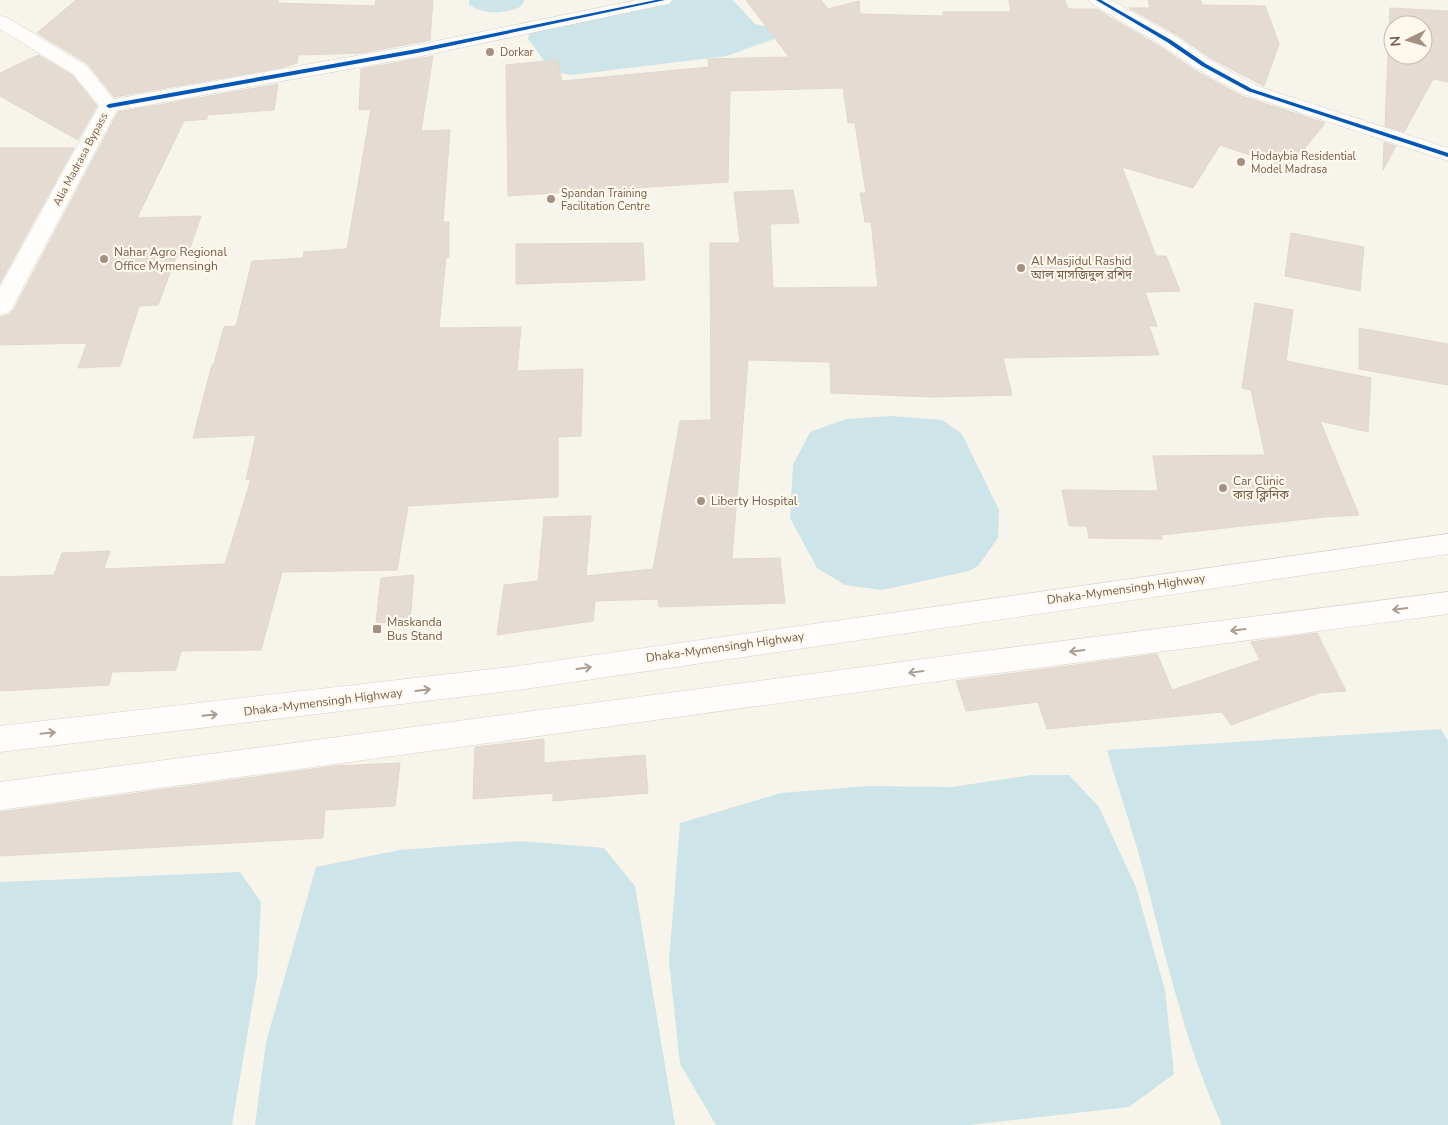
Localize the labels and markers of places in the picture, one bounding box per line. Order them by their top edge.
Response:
place label: Dorkar [500,45,533,60]
marker: Dorkar [484,46,496,58]
place label: Hodaybia Residential Model Madrasa [1251,149,1357,177]
marker: Hodaybia Residential Model Madrasa [1235,156,1247,168]
place label: Spandan Training Facilitation Centre [561,186,650,214]
marker: Spandan Training Facilitation Centre [545,193,557,205]
place label: Nahar Agro Regional Office Mymensingh [114,244,227,274]
marker: Nahar Agro Regional Office Mymensingh [98,253,110,265]
place label: Al Masjidul Rashid আল মাসজিদুল রশিদ [1030,253,1132,283]
marker: Al Masjidul Rashid আল মাসজিদুল রশিদ [1015,262,1027,274]
place label: Car Clinic কার ক্লিনিক [1232,473,1289,503]
marker: Car Clinic কার ক্লিনিক [1217,482,1229,494]
place label: Liberty Hospital [711,493,798,509]
marker: Liberty Hospital [695,495,707,507]
place label: Maskanda Bus Stand [387,614,442,644]
marker: Maskanda Bus Stand [371,623,383,635]

